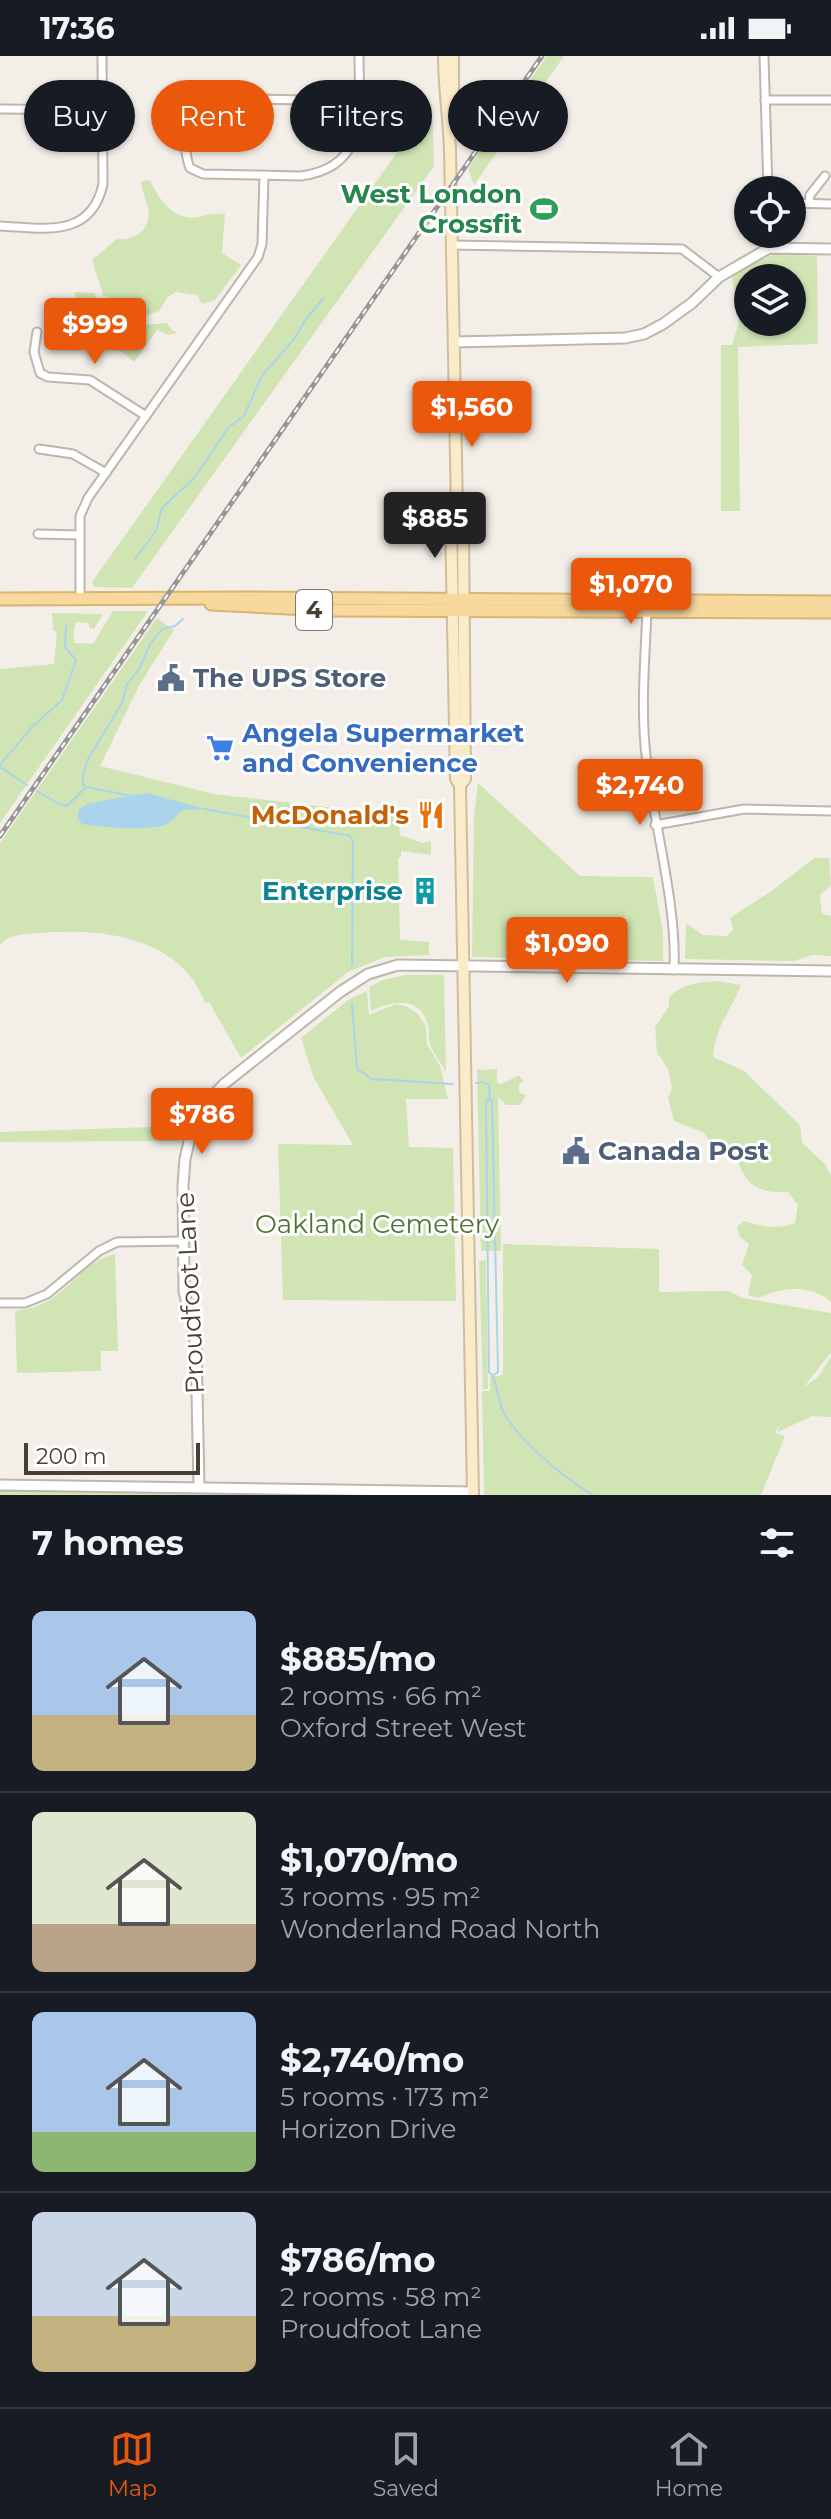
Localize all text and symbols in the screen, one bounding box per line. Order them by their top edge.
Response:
text: 17:36 [40,10,115,47]
chip: Buy [24,80,135,152]
chip: Rent [151,80,274,152]
chip: Filters [290,80,432,152]
chip: New [448,80,568,152]
map controls [734,176,806,336]
button: locate [734,176,806,248]
place label: West London Crossfit [341,178,522,240]
sports icon: West London Crossfit [529,194,559,224]
button: layers [734,264,806,336]
pin: $999 [48,298,142,366]
text: $999 [62,308,128,340]
pin: $1,560 [407,381,537,449]
text: $1,560 [430,391,514,423]
pin: $885 [388,492,482,560]
text: $885 [402,502,468,534]
pin: $1,070 [566,558,696,626]
text: $1,070 [589,568,673,600]
road number: 4 [296,590,332,630]
place label: The UPS Store [193,662,386,694]
public building icon: The UPS Store [156,663,186,693]
place label: Angela Supermarket and Convenience [241,717,524,779]
supermarket icon: Angela Supermarket and Convenience [205,733,235,763]
pin: $2,740 [575,759,705,827]
text: $2,740 [596,769,684,801]
place label: McDonald's [251,799,409,831]
restaurant icon: McDonald's [416,800,446,830]
place label: Enterprise [262,875,403,907]
building icon: Enterprise [410,876,440,906]
pin: $1,090 [502,917,632,985]
text: $1,090 [525,927,609,959]
pin: $786 [155,1088,249,1156]
text: $786 [169,1098,235,1130]
place label: Canada Post [598,1135,769,1167]
public building icon: Canada Post [561,1136,591,1166]
street label: Proudfoot Lane [169,1191,211,1395]
park label: Oakland Cemetery [255,1208,500,1240]
scale bar [24,1439,200,1475]
text: 200 m [36,1443,107,1470]
icon: filters [755,1521,799,1565]
text: 7 homes [32,1522,184,1564]
text: $885/mo [280,1638,436,1680]
icon: home [96,1643,192,1739]
text: 2 rooms · 66 m² [280,1680,482,1712]
text: Oxford Street West [280,1712,527,1744]
text: $1,070/mo [280,1839,458,1881]
icon: home [96,1844,192,1940]
text: 3 rooms · 95 m² [280,1881,481,1913]
text: Wonderland Road North [280,1913,600,1945]
text: $2,740/mo [280,2039,464,2081]
icon: home [96,2044,192,2140]
text: 5 rooms · 173 m² [280,2081,489,2113]
text: Horizon Drive [280,2113,457,2145]
text: $786/mo [280,2239,436,2281]
icon: home [96,2244,192,2340]
text: 2 rooms · 58 m² [280,2281,482,2313]
text: Proudfoot Lane [280,2313,482,2345]
tab: Map [108,2427,157,2502]
tab: Saved [373,2427,439,2502]
tab: Home [655,2427,723,2502]

